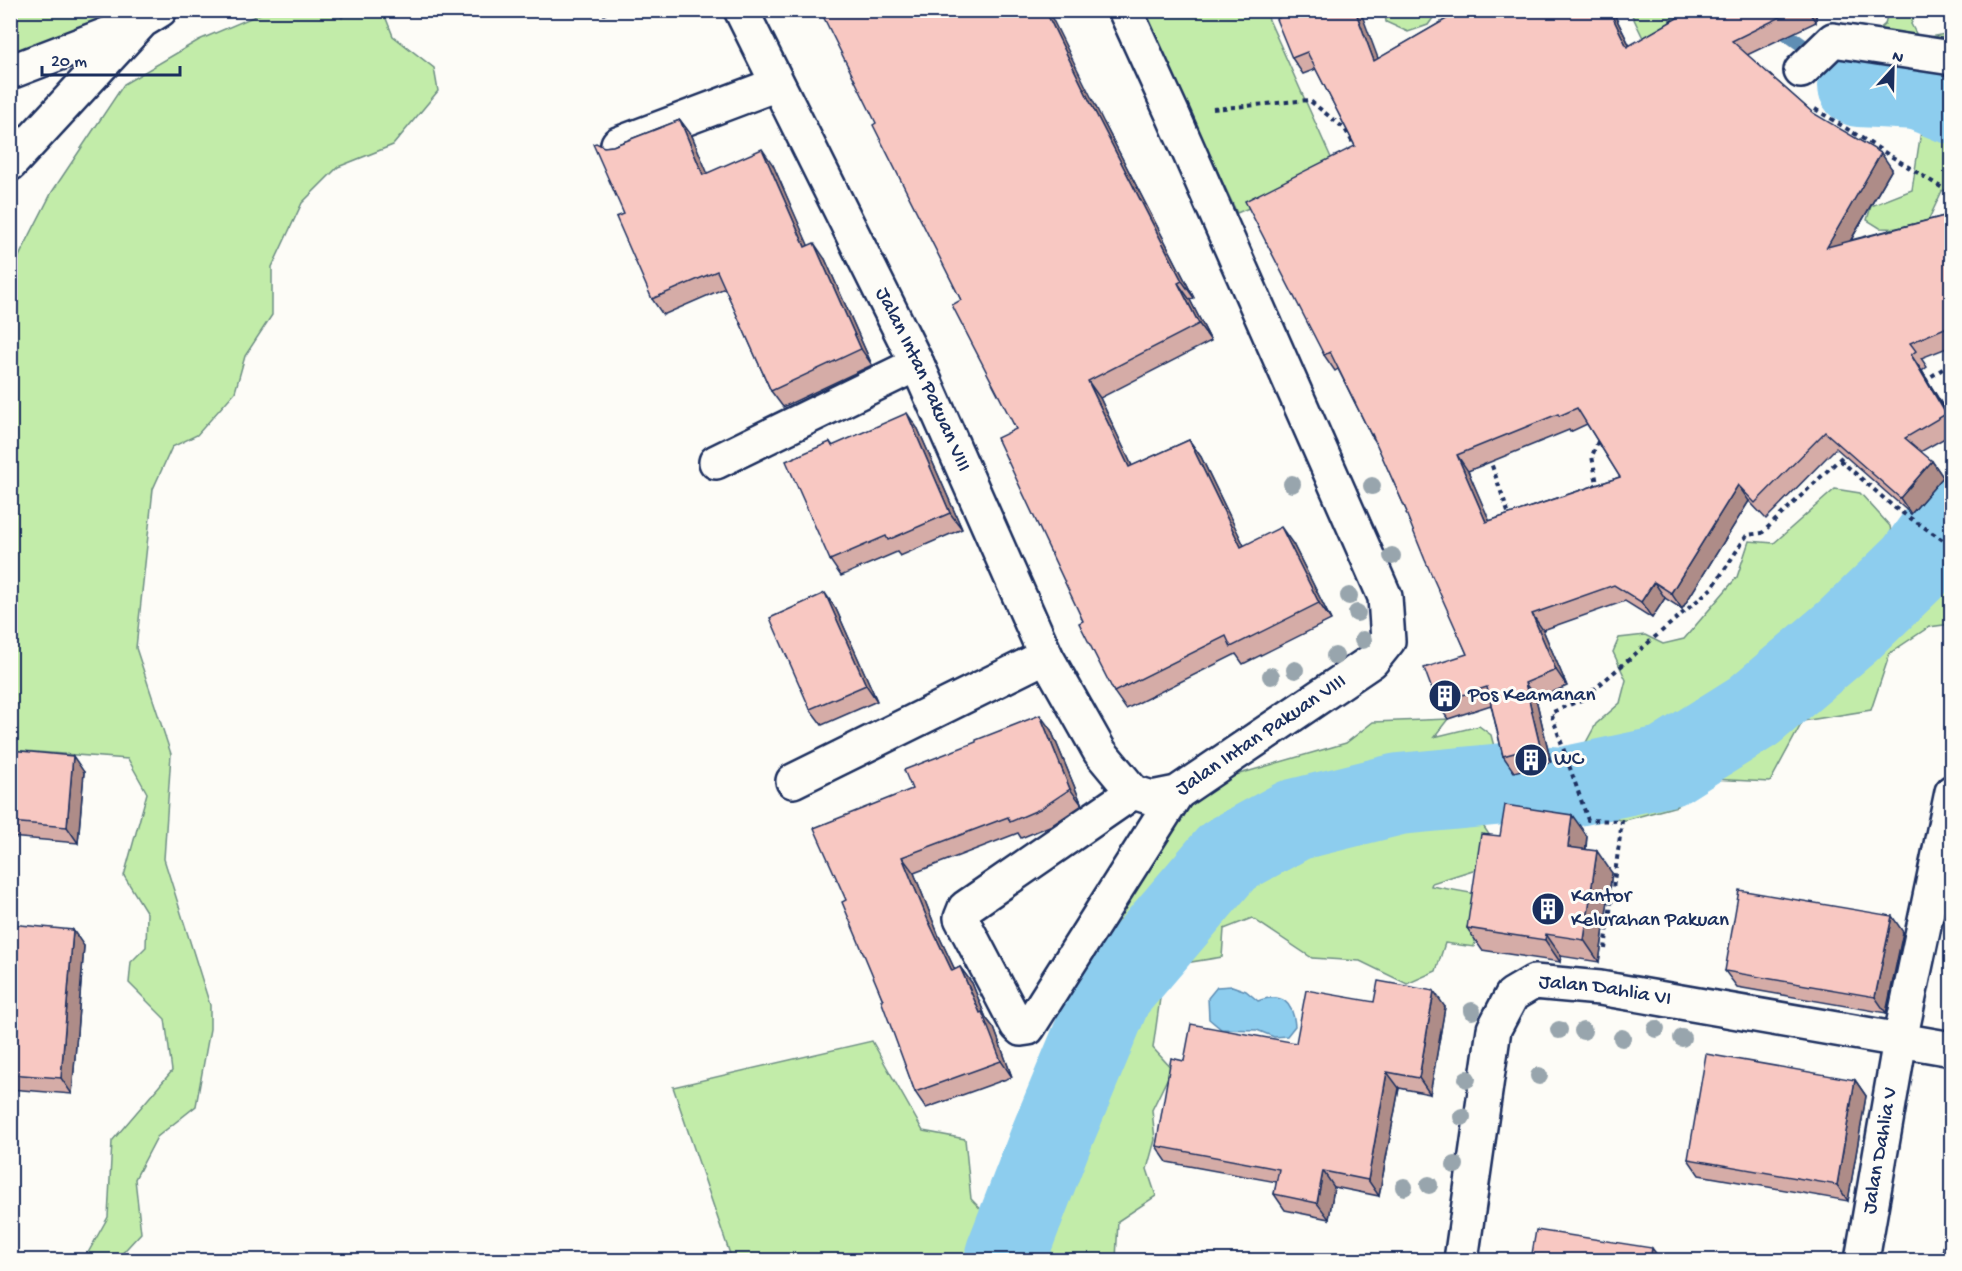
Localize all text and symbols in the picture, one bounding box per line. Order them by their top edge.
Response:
scale bar [42,39,180,77]
north arrow [1863,39,1923,99]
text: N [1889,48,1906,69]
text: 20 m [51,52,87,73]
street label: Jalan Intan Pakuan VIII [869,284,976,476]
street label: Jalan Intan Pakuan VIII [1172,669,1351,802]
building icon: Pos Keamanan [1427,678,1463,714]
place label: Pos Keamanan [1467,684,1595,709]
building icon: WC [1513,742,1549,778]
place label: WC [1554,748,1585,773]
place label: Kantor Kelurahan Pakuan [1571,885,1729,934]
building icon: Kantor Kelurahan Pakuan [1530,891,1566,927]
street label: Jalan Dahlia VI [1538,970,1673,1013]
street label: Jalan Dahlia V [1858,1085,1904,1216]

